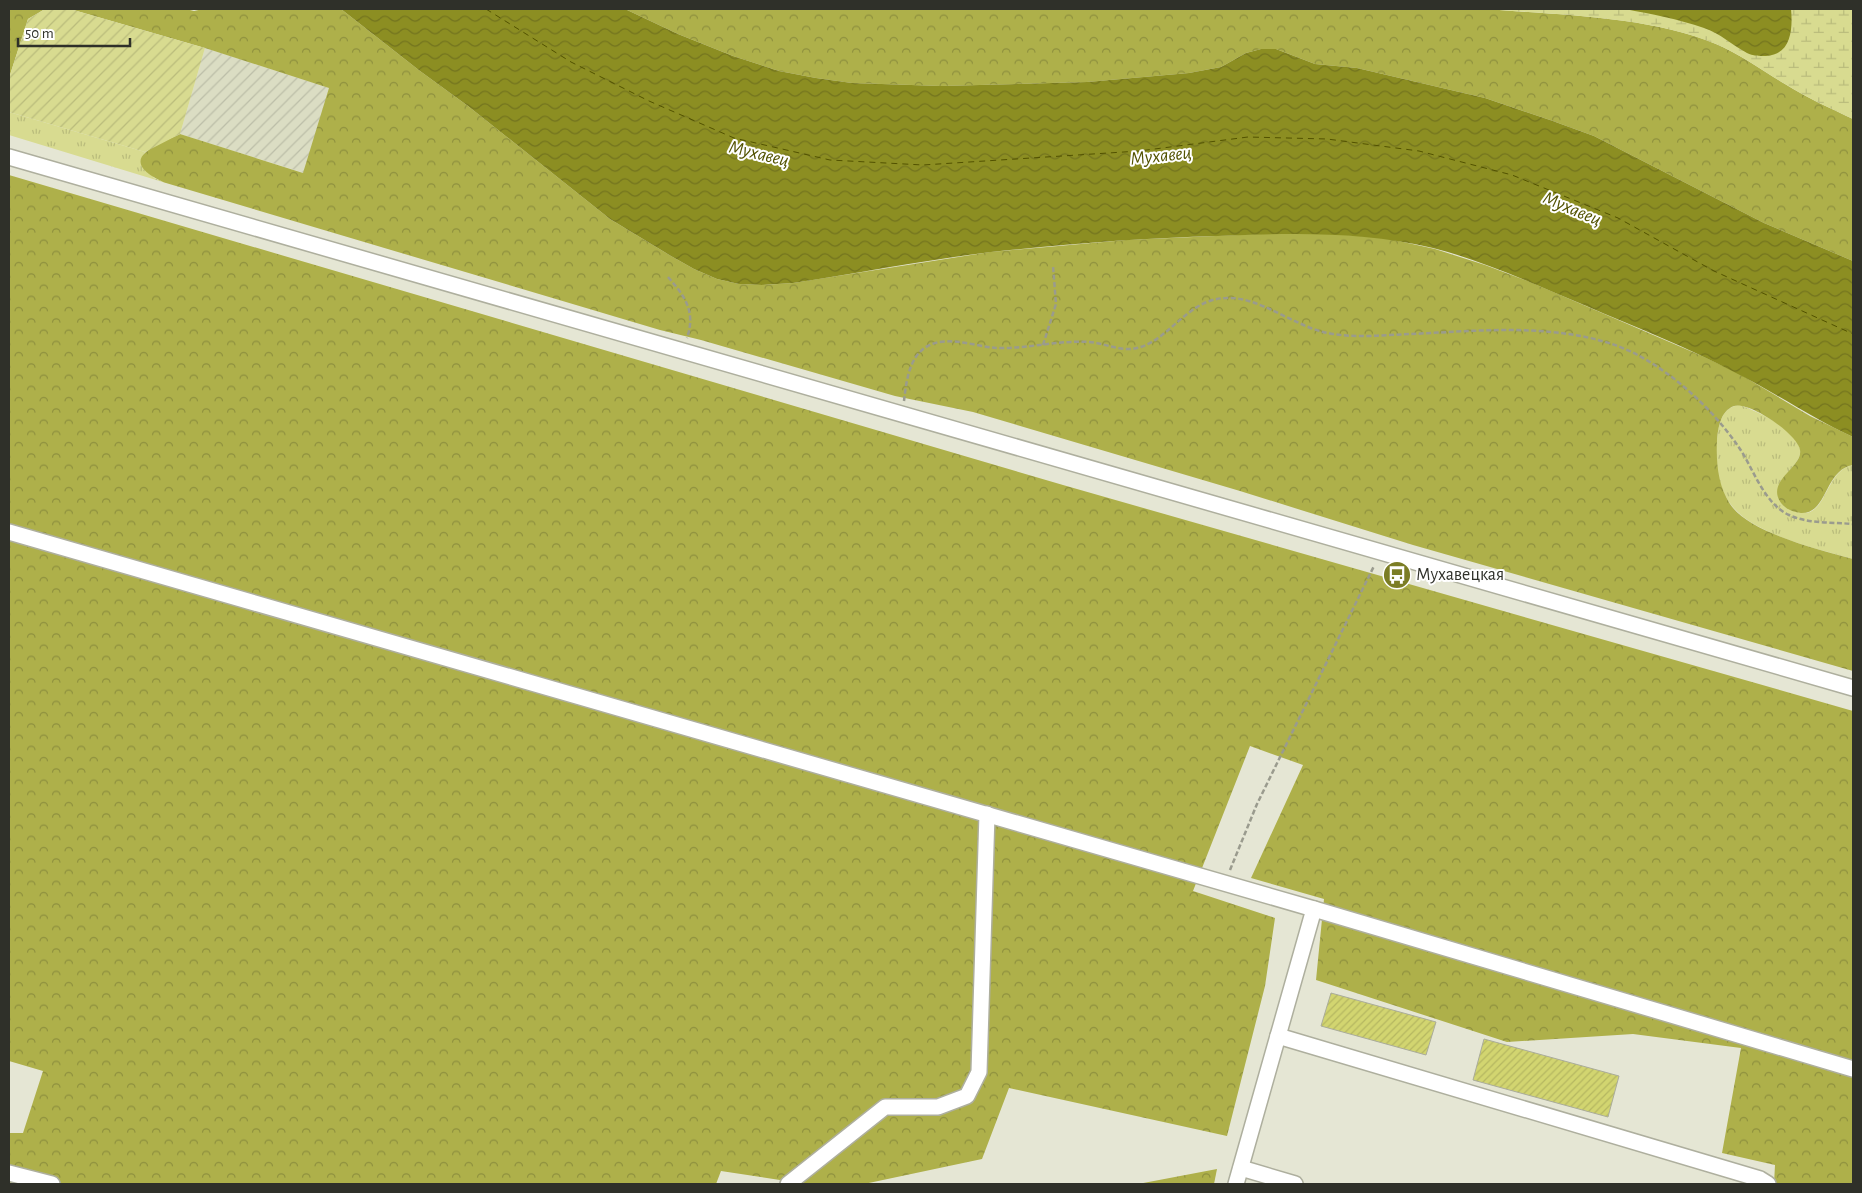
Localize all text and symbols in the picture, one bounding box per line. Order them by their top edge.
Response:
scale bar [18,15,130,47]
text: 50 m [25,26,54,41]
water label: Мухавец [727,137,791,171]
water label: Мухавец [1130,143,1192,169]
water label: Мухавец [1540,188,1604,230]
bus stop icon: Мухавецкая [1382,560,1412,590]
place label: Мухавецкая [1416,566,1504,584]

